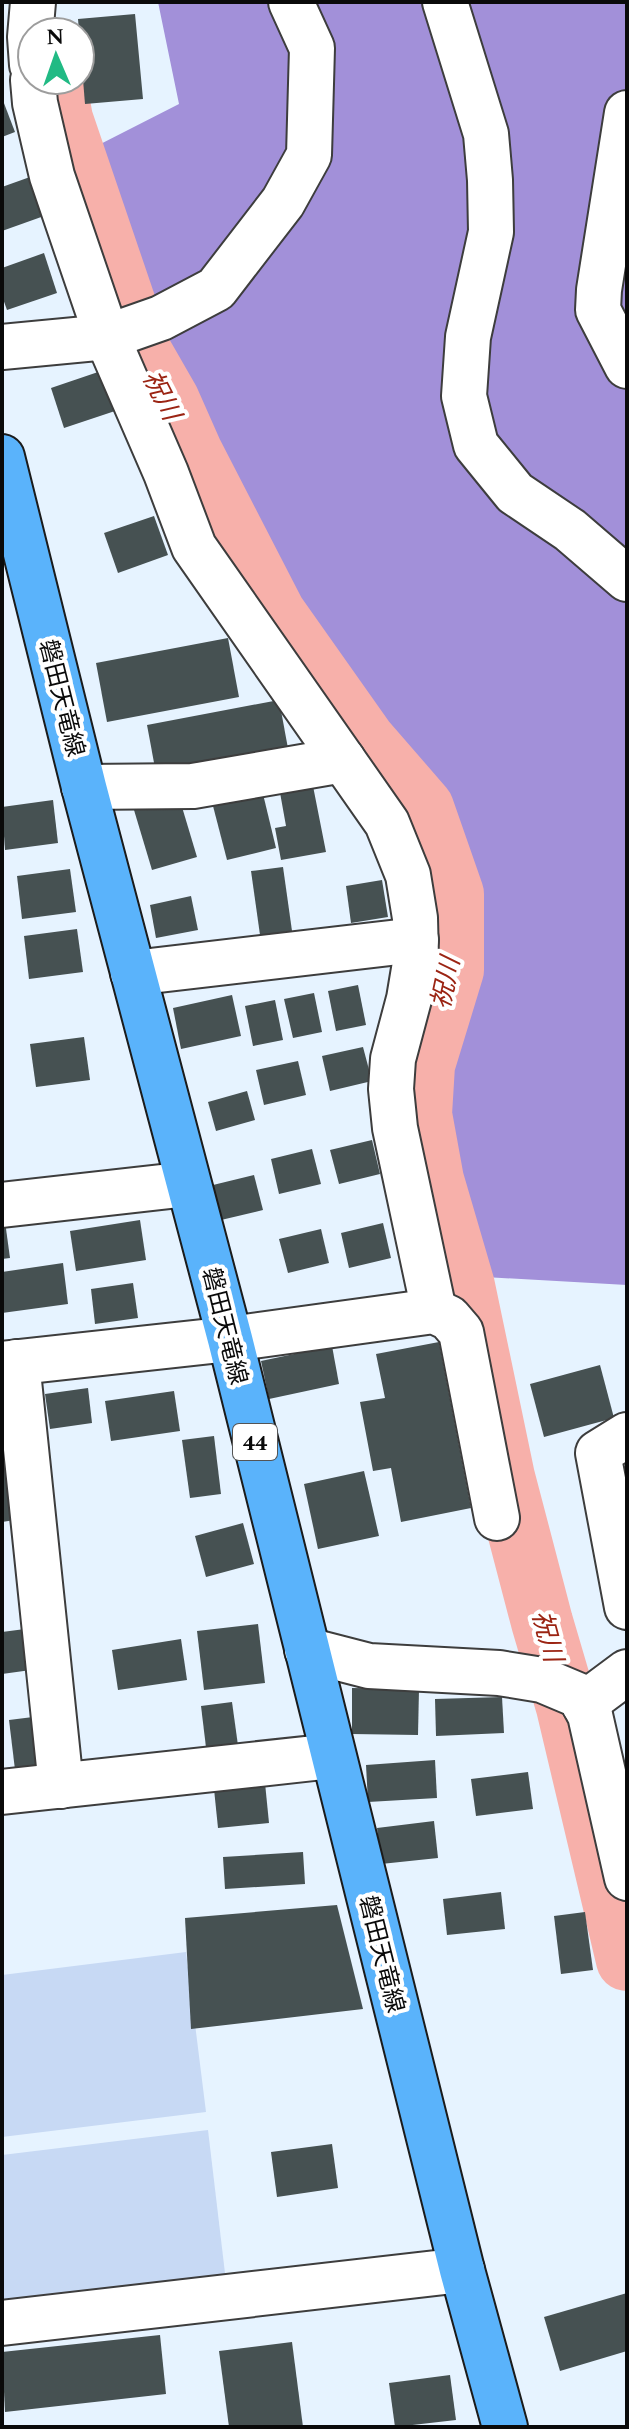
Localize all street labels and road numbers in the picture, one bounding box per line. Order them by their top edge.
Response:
street label: 磐田天竜線 [29,636,93,761]
street label: 磐田天竜線 [192,1264,256,1389]
road number: 44 [233,1424,277,1460]
street label: 磐田天竜線 [349,1892,413,2017]

